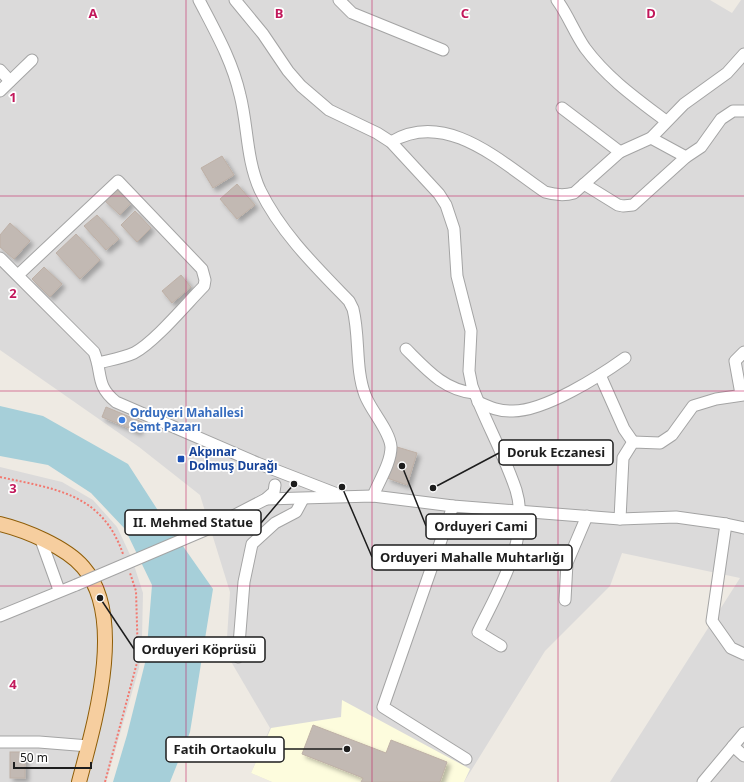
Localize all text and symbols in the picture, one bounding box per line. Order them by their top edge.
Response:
text: A [89,4,98,22]
text: B [275,4,283,22]
text: C [461,4,469,22]
text: D [646,4,656,22]
text: 1 [9,88,17,106]
text: 2 [9,284,17,302]
place label: Orduyeri Mahallesi Semt Pazarı [130,404,244,435]
marker: Orduyeri Mahallesi Semt Pazarı [117,415,127,425]
callout: Doruk Eczanesi [499,440,613,465]
place label: Akpınar Dolmuş Durağı [189,443,278,474]
text: Doruk Eczanesi [507,443,605,461]
marker: Akpınar Dolmuş Durağı [176,454,186,464]
text: 3 [9,479,17,497]
callout: II. Mehmed Statue [125,510,261,535]
text: II. Mehmed Statue [133,513,253,531]
callout: Orduyeri Cami [426,514,536,539]
text: Orduyeri Cami [434,517,528,535]
callout: Orduyeri Mahalle Muhtarlığı [372,545,572,570]
text: Orduyeri Mahalle Muhtarlığı [380,548,564,566]
callout: Orduyeri Köprüsü [134,637,265,662]
text: Orduyeri Köprüsü [142,640,256,658]
text: 4 [9,675,17,693]
callout: Fatih Ortaokulu [166,737,284,762]
text: Fatih Ortaokulu [174,740,276,758]
scale bar [14,744,91,770]
text: 50 m [20,749,48,766]

